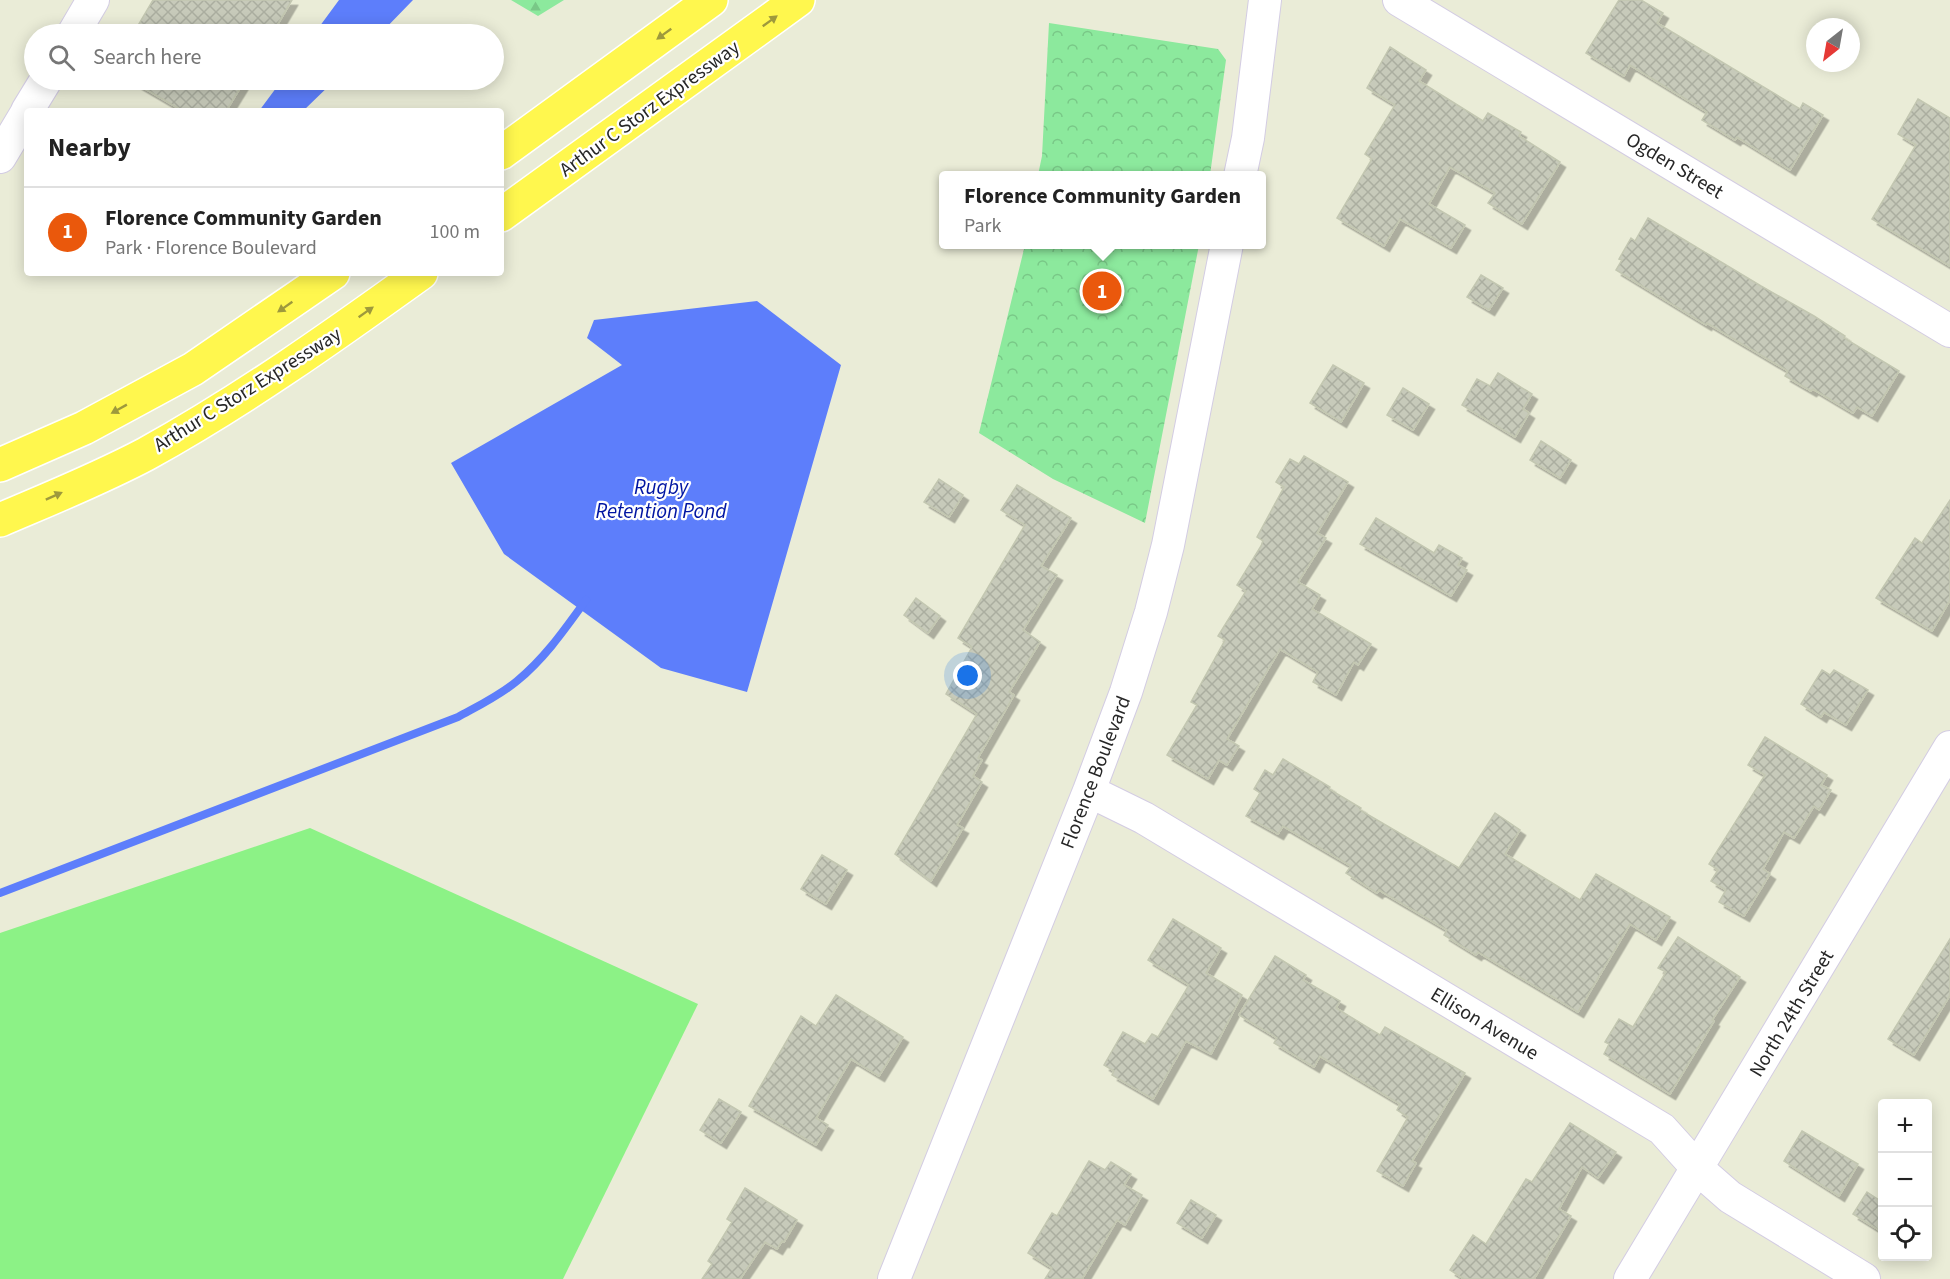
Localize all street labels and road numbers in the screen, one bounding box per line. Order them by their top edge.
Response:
street label: Arthur C Storz Expressway [554,33,746,184]
street label: Ogden Street [1620,126,1729,206]
street label: Arthur C Storz Expressway [148,320,347,459]
street label: Florence Boulevard [1054,692,1138,853]
street label: North 24th Street [1743,944,1841,1082]
street label: Ellison Avenue [1425,981,1544,1067]

